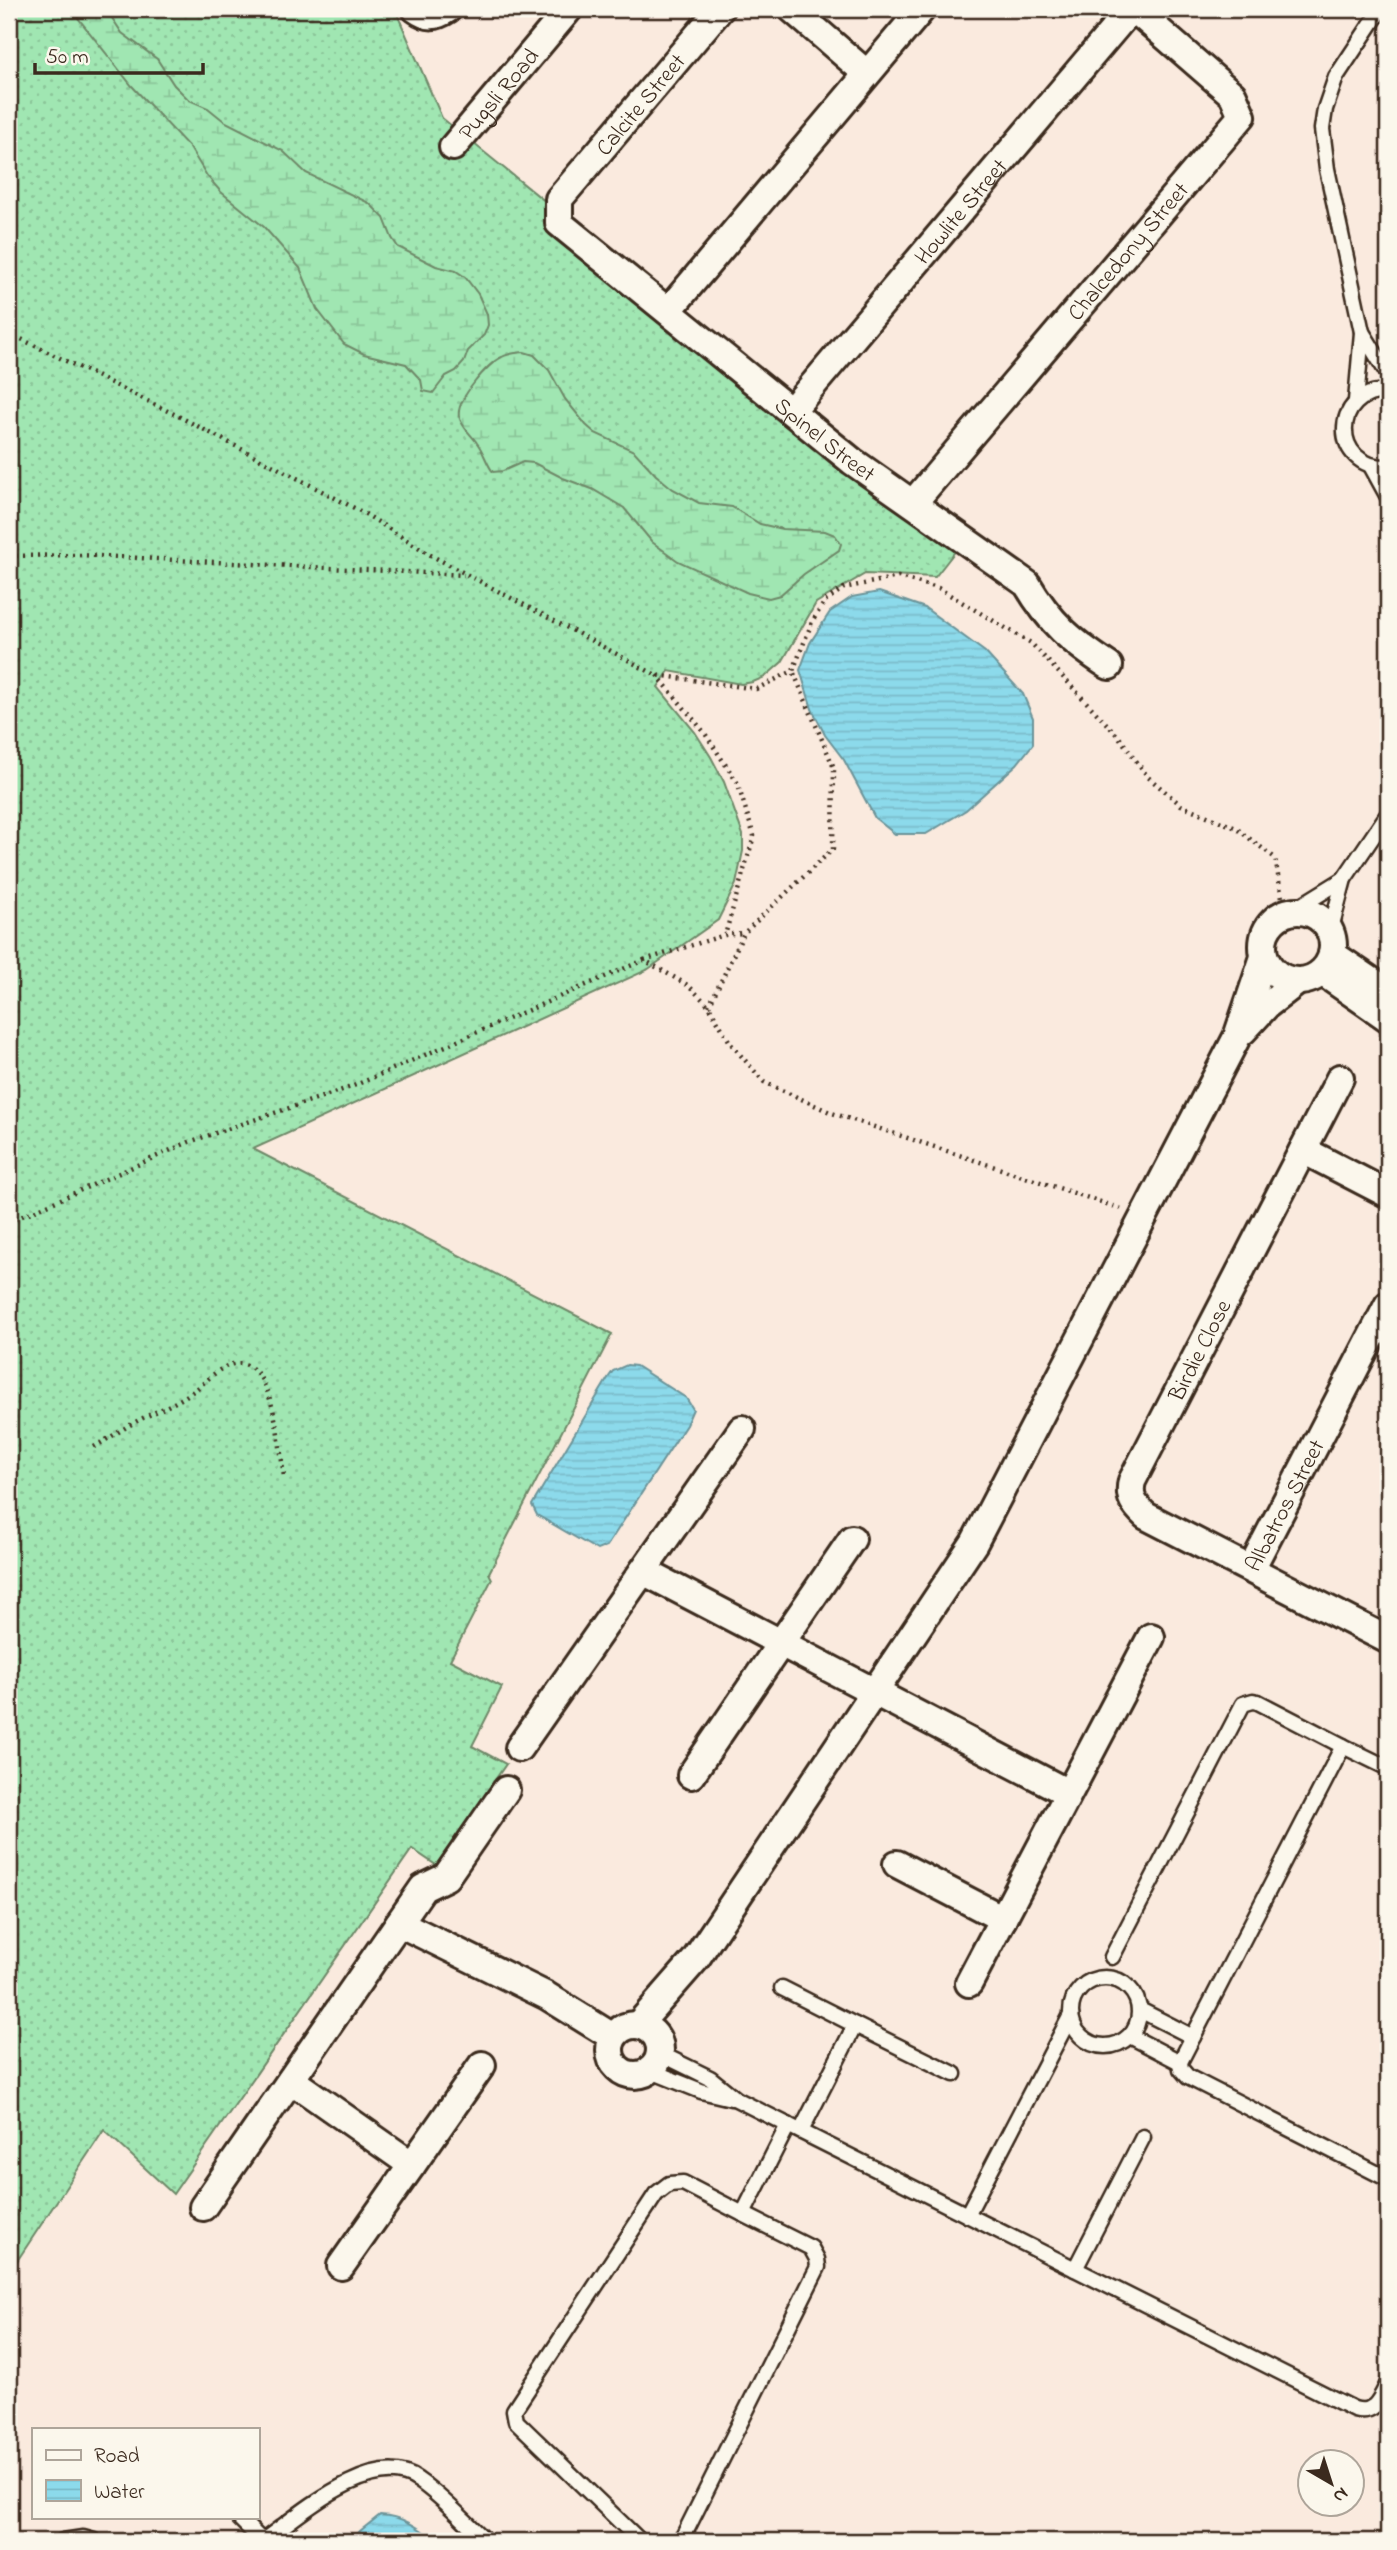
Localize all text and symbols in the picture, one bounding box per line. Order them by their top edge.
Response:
scale bar [35,32,203,76]
street label: Pugsli Road [452,42,548,148]
text: 50 m [46,43,89,73]
street label: Calcite Street [589,47,695,164]
street label: Howlite Street [908,152,1017,273]
street label: Chalcedony Street [1061,176,1198,329]
street label: Spinel Street [766,390,881,492]
street label: Birdie Close [1161,1294,1241,1409]
street label: Albatros Street [1238,1434,1335,1578]
legend [32,2428,259,2518]
text: Road [94,2442,140,2472]
north arrow [1296,2448,1366,2518]
text: Water [94,2478,145,2508]
text: N [1327,2480,1354,2509]

